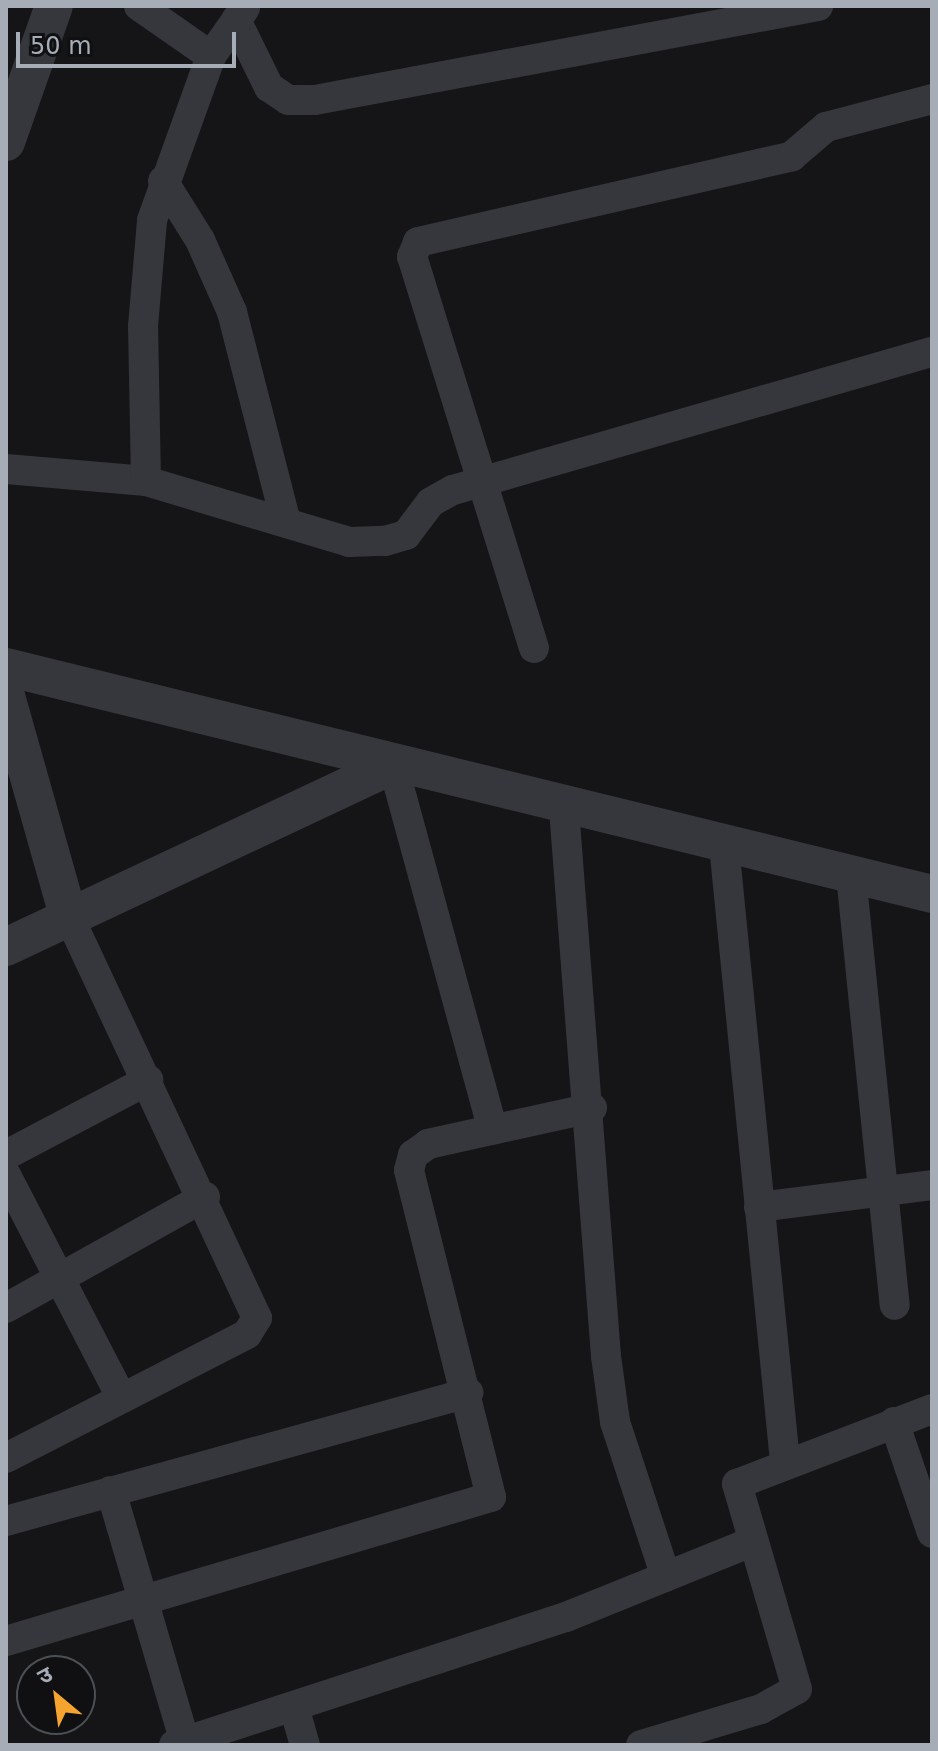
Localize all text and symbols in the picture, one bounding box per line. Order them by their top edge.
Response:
scale bar [20,16,240,66]
text: 50 m [30,32,92,60]
north arrow [16,1655,96,1735]
text: उ [33,1661,57,1689]

